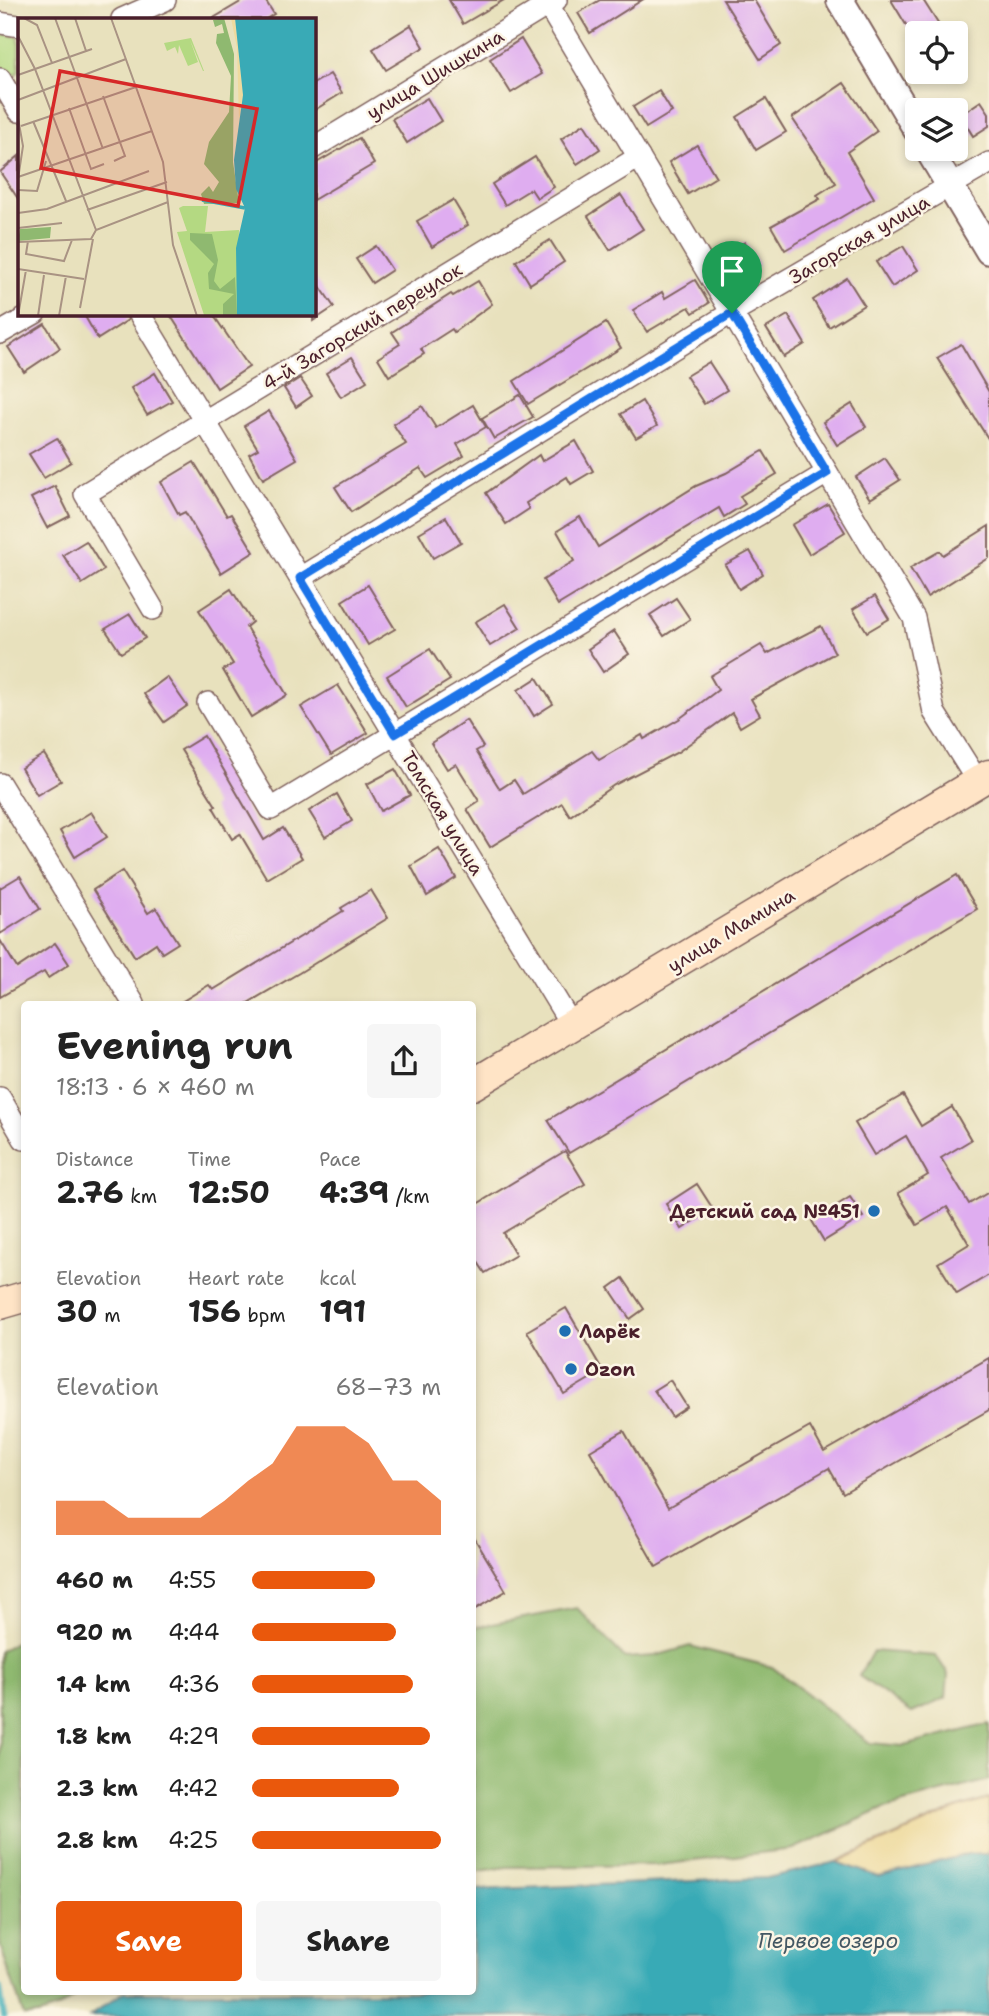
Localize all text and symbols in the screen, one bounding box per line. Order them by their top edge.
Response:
inset map [18,18,315,315]
map controls [905,21,968,161]
button: locate [905,21,968,84]
street label: улица Шишкина [362,23,509,125]
button: layers [905,98,968,161]
street label: Загорская улица [785,189,934,290]
pin [702,241,762,313]
icon: arrive [713,252,751,290]
street label: 4-й Загорский переулок [258,257,467,396]
street label: Томская улица [396,746,490,880]
street label: улица Мамина [663,882,800,978]
text: Evening run [56,1020,293,1071]
button: share [367,1024,441,1098]
text: 18:13 · 6 × 460 m [56,1072,255,1102]
text: Distance [56,1147,134,1172]
text: Time [188,1147,231,1172]
text: Pace [319,1147,361,1172]
text: 2.76 [56,1172,124,1213]
text: 12:50 [188,1172,270,1213]
text: 4:39 [319,1172,389,1213]
text: km [124,1184,157,1209]
text: /km [389,1184,430,1209]
place label: Детский сад №451 [669,1199,860,1224]
marker: Детский сад №451 [866,1203,882,1219]
text: Elevation [56,1266,141,1291]
text: Heart rate [188,1266,284,1291]
text: kcal [319,1266,356,1291]
text: 30 [56,1291,98,1332]
text: 156 [188,1291,241,1332]
text: 191 [319,1291,366,1332]
text: m [98,1303,121,1328]
text: bpm [241,1303,286,1328]
place label: Ларёк [579,1319,640,1344]
marker: Ларёк [557,1323,573,1339]
place label: Ozon [585,1357,635,1382]
marker: Ozon [563,1361,579,1377]
text: Elevation [56,1372,159,1402]
text: 68–73 m [335,1372,441,1402]
text: 460 m [56,1565,133,1595]
text: 4:55 [168,1565,216,1595]
text: 920 m [56,1617,132,1647]
text: 4:44 [168,1617,220,1647]
text: 1.4 km [56,1669,130,1699]
text: 4:36 [168,1669,220,1699]
text: 1.8 km [56,1721,131,1751]
text: 4:29 [168,1721,219,1751]
text: 2.3 km [56,1773,138,1803]
text: 4:42 [168,1773,219,1803]
text: 2.8 km [56,1825,138,1855]
text: 4:25 [168,1825,218,1855]
button: Save [56,1901,242,1981]
button: Share [256,1901,441,1981]
water label: Первое озеро [758,1927,898,1955]

